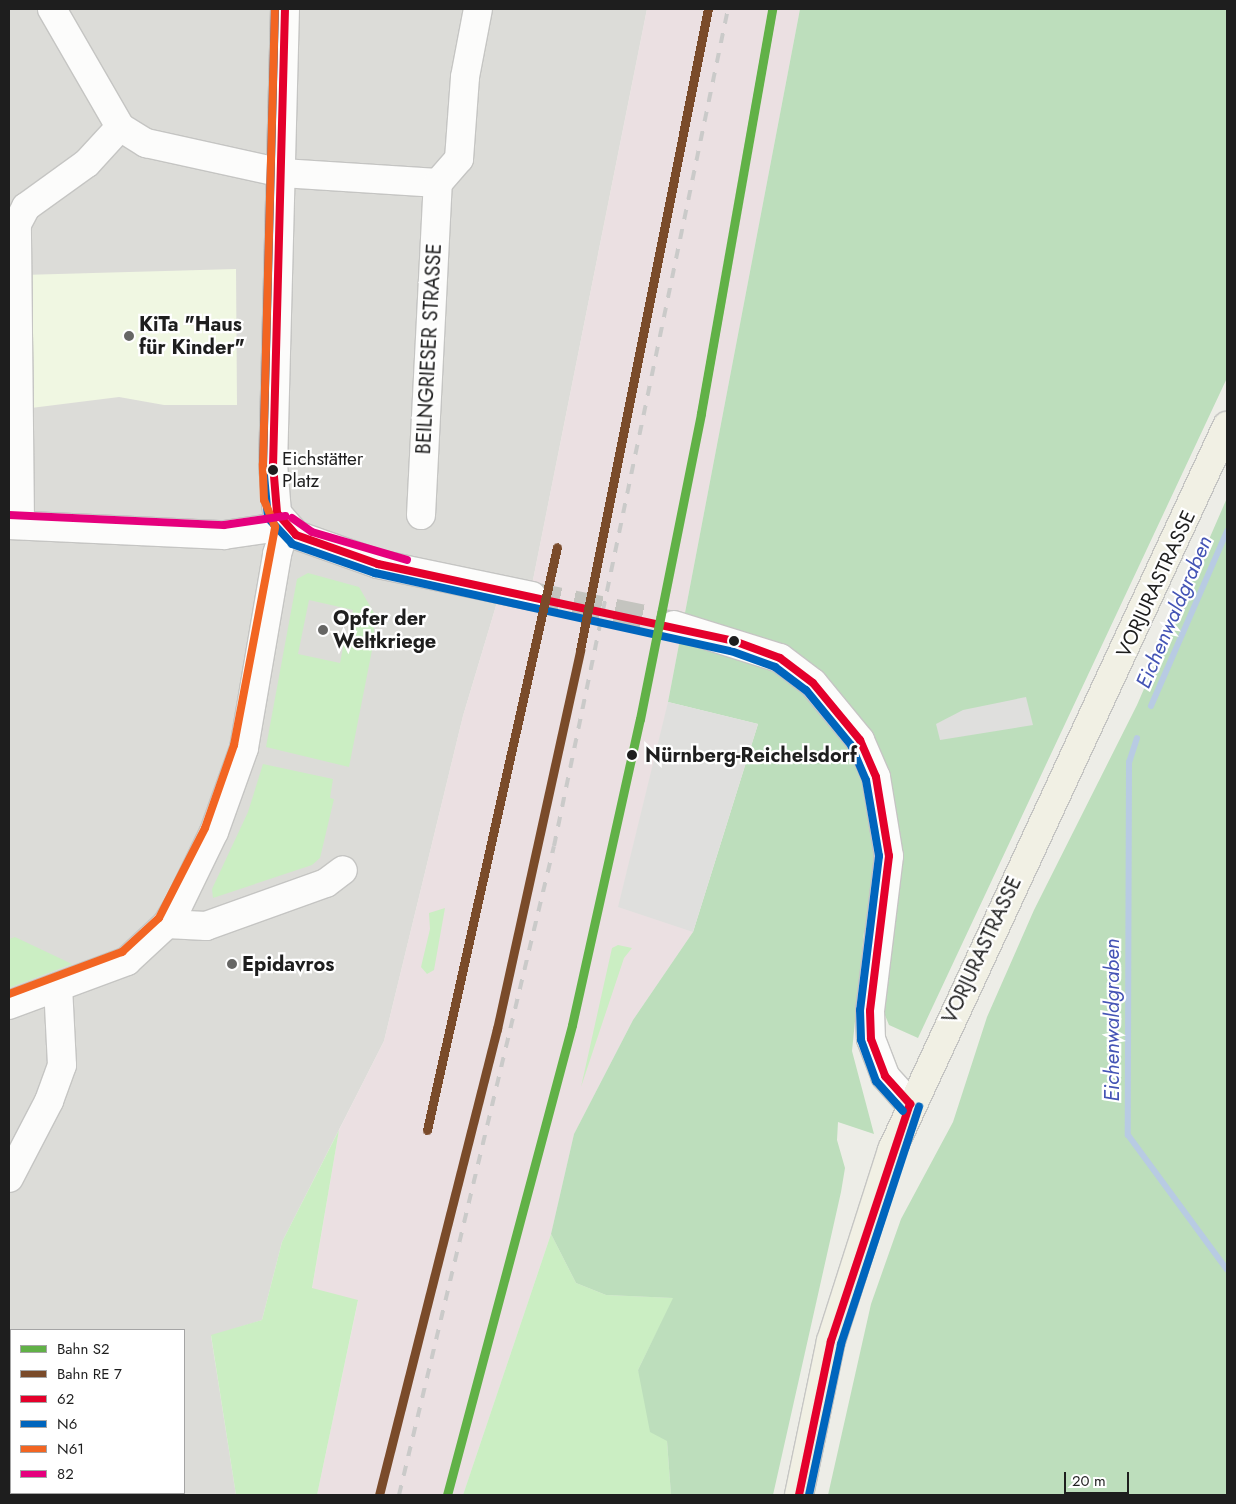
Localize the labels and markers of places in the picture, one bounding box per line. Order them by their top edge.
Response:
place label: KiTa "Haus für Kinder" [139,312,245,359]
marker: KiTa "Haus für Kinder" [123,330,135,342]
place label: Eichstätter Platz [282,448,363,492]
marker: Eichstätter Platz [268,465,278,475]
place label: Opfer der Weltkriege [333,606,436,653]
marker: Opfer der Weltkriege [317,624,329,636]
unlabelled marker [729,636,739,646]
place label: Nürnberg-Reichelsdorf [645,743,857,767]
marker: Nürnberg-Reichelsdorf [623,746,641,764]
place label: Epidavros [242,952,334,976]
marker: Epidavros [226,958,238,970]

